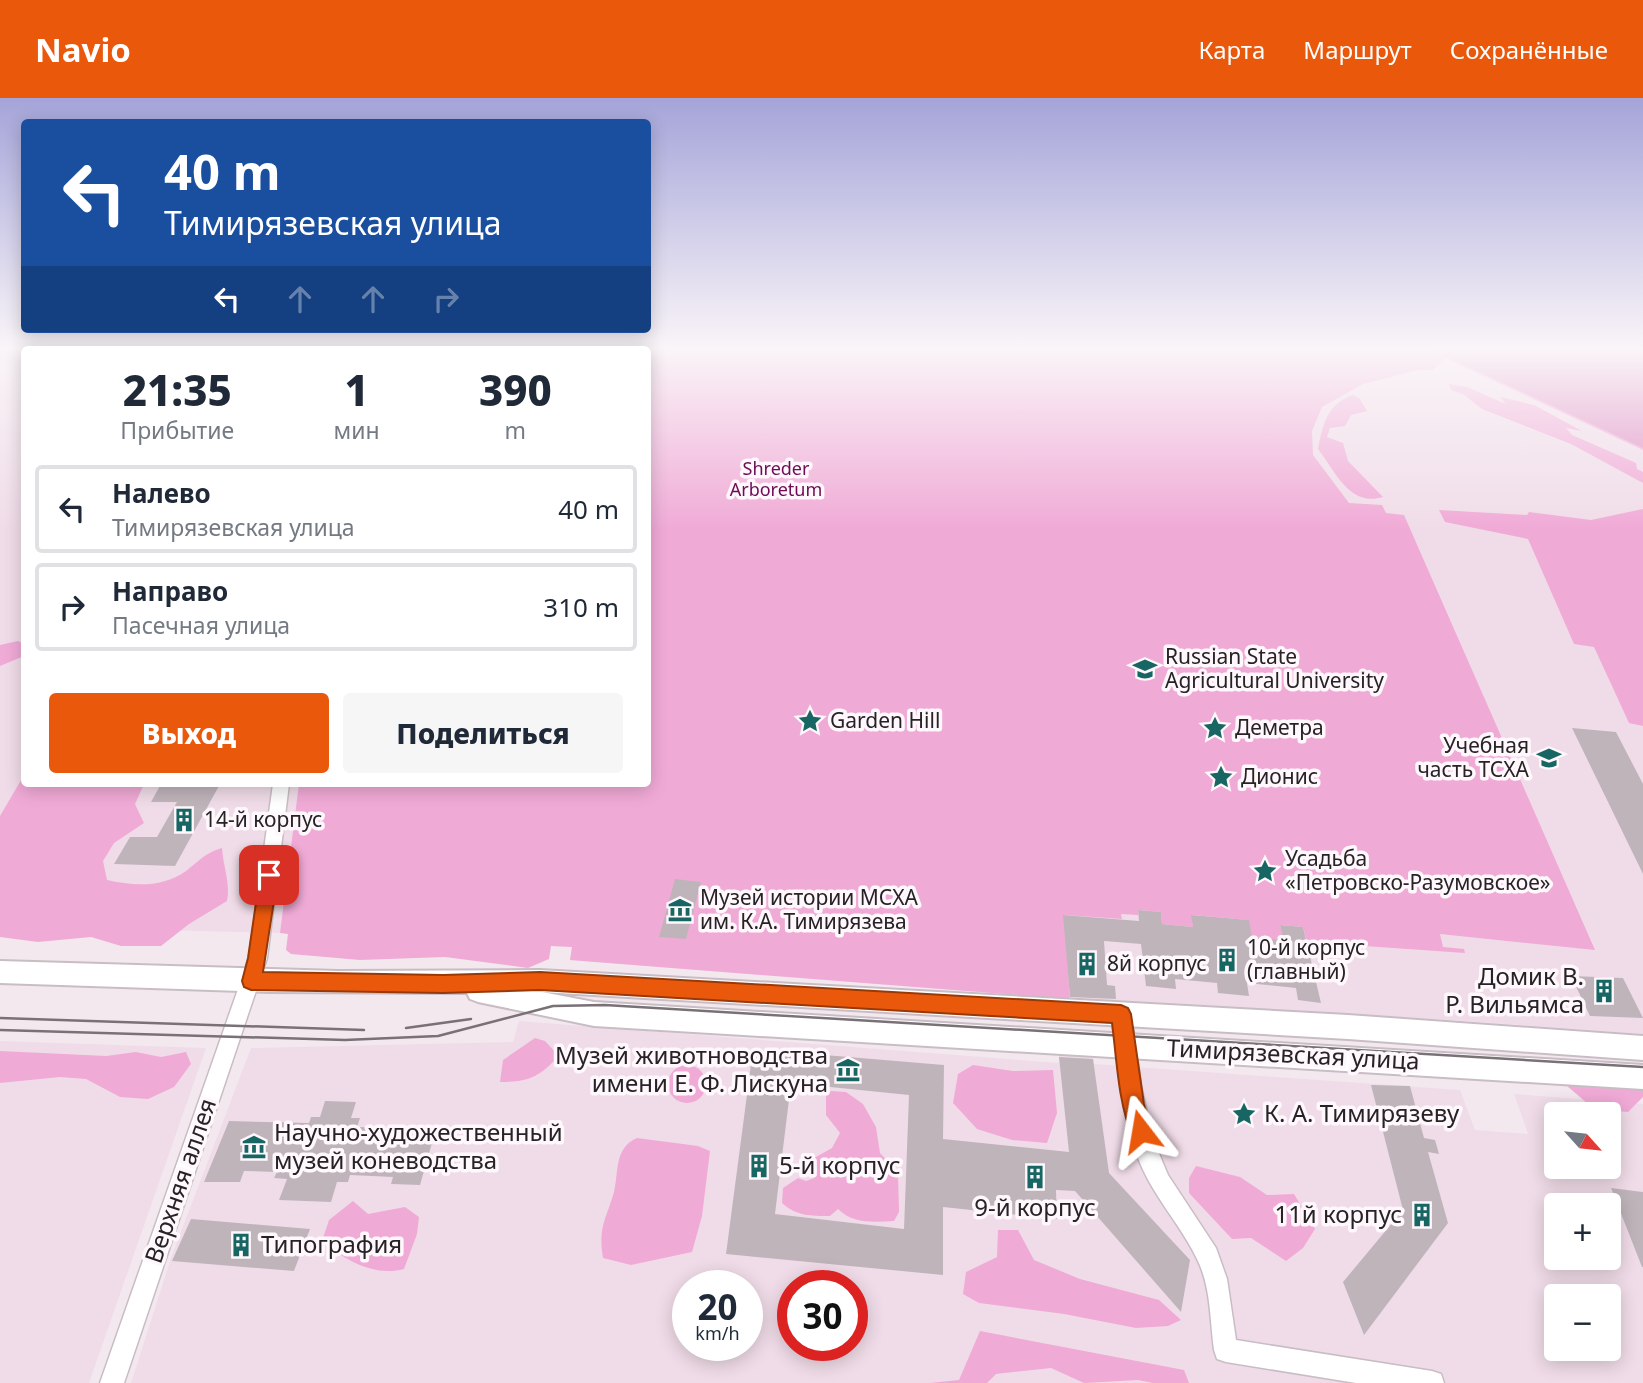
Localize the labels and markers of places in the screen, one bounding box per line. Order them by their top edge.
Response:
place label: Russian State Agricultural University [1165,642,1384,694]
school or university icon: Russian State Agricultural University [1131,655,1159,683]
place label: Garden Hill [830,706,940,734]
place icon: Garden Hill [796,707,824,735]
place label: Деметра [1235,713,1324,741]
place icon: Деметра [1201,714,1229,742]
place label: Учебная часть ТСХА [1417,731,1530,783]
school or university icon: Учебная часть ТСХА [1535,744,1563,772]
place label: Дионис [1241,762,1318,790]
place icon: Дионис [1207,763,1235,791]
place label: 14-й корпус [204,805,322,833]
building icon: 14-й корпус [170,806,198,834]
place label: Усадьба «Петровско-Разумовское» [1285,844,1550,896]
pin [239,845,299,905]
place icon: Усадьба «Петровско-Разумовское» [1251,857,1279,885]
place label: Музей истории МСХА им. К.А. Тимирязева [700,883,919,935]
museum icon: Музей истории МСХА им. К.А. Тимирязева [666,896,694,924]
place label: 10-й корпус (главный) [1247,933,1365,985]
building icon: 10-й корпус (главный) [1213,946,1241,974]
place label: 8й корпус [1107,949,1207,977]
building icon: 8й корпус [1073,950,1101,978]
place label: Домик В. Р. Вильямса [1445,959,1584,1020]
building icon: Домик В. Р. Вильямса [1590,977,1618,1005]
place label: Музей животноводства имени Е. Ф. Лискуна [555,1038,828,1099]
museum icon: Музей животноводства имени Е. Ф. Лискуна [834,1056,862,1084]
place label: К. А. Тимирязеву [1264,1096,1460,1129]
place icon: К. А. Тимирязеву [1230,1100,1258,1128]
place label: Научно-художественный музей коневодства [274,1115,563,1176]
museum icon: Научно-художественный музей коневодства [240,1133,268,1161]
place label: 5-й корпус [779,1148,901,1181]
building icon: 5-й корпус [745,1152,773,1180]
building icon: 9-й корпус [1021,1163,1049,1191]
place label: 9-й корпус [974,1190,1096,1223]
place label: 11й корпус [1274,1197,1402,1230]
building icon: 11й корпус [1408,1201,1436,1229]
place label: Типография [261,1227,402,1260]
building icon: Типография [227,1231,255,1259]

